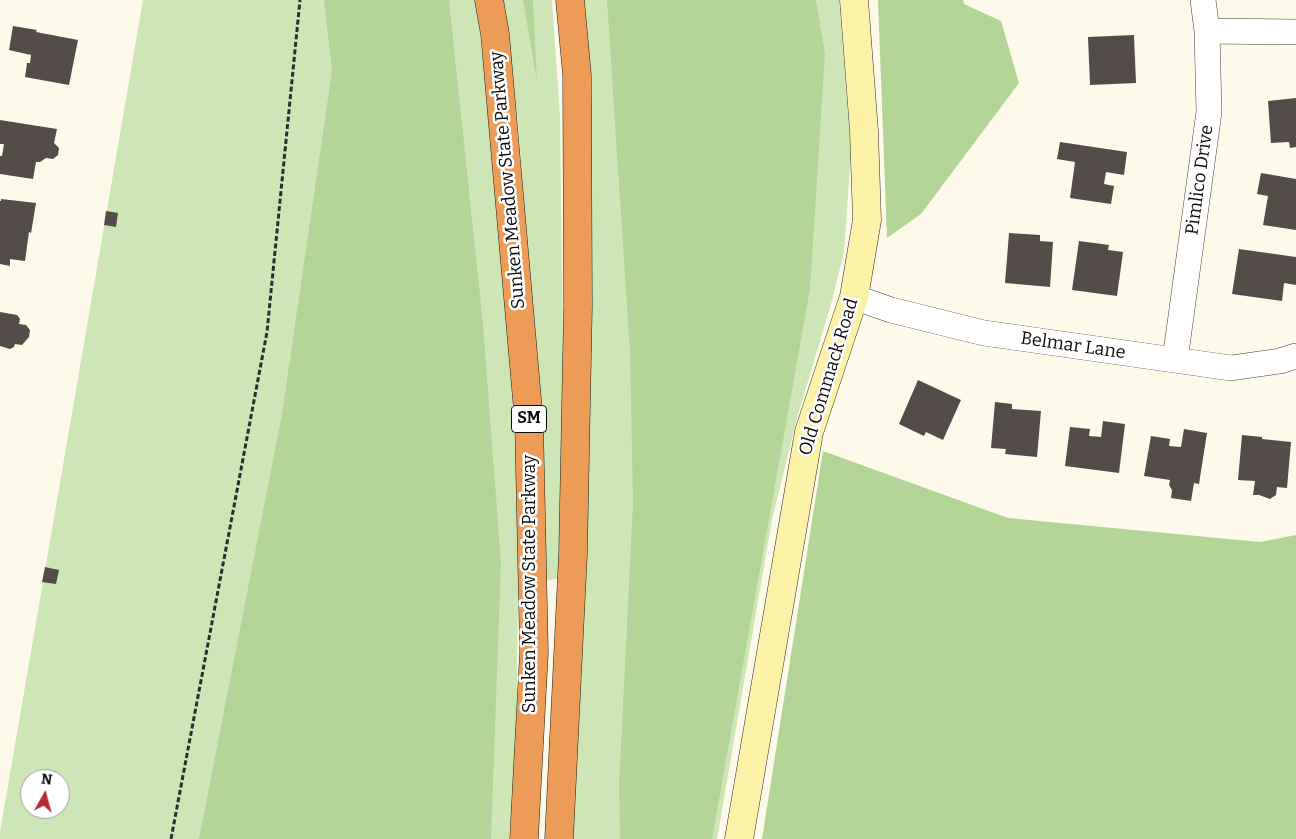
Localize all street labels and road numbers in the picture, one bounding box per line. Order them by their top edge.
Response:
street label: Sunken Meadow State Parkway [486,50,530,310]
street label: Pimlico Drive [1182,124,1218,236]
street label: Old Commack Road [795,296,863,458]
street label: Belmar Lane [1019,328,1127,364]
road number: SM [512,406,546,432]
street label: Sunken Meadow State Parkway [519,455,541,713]

